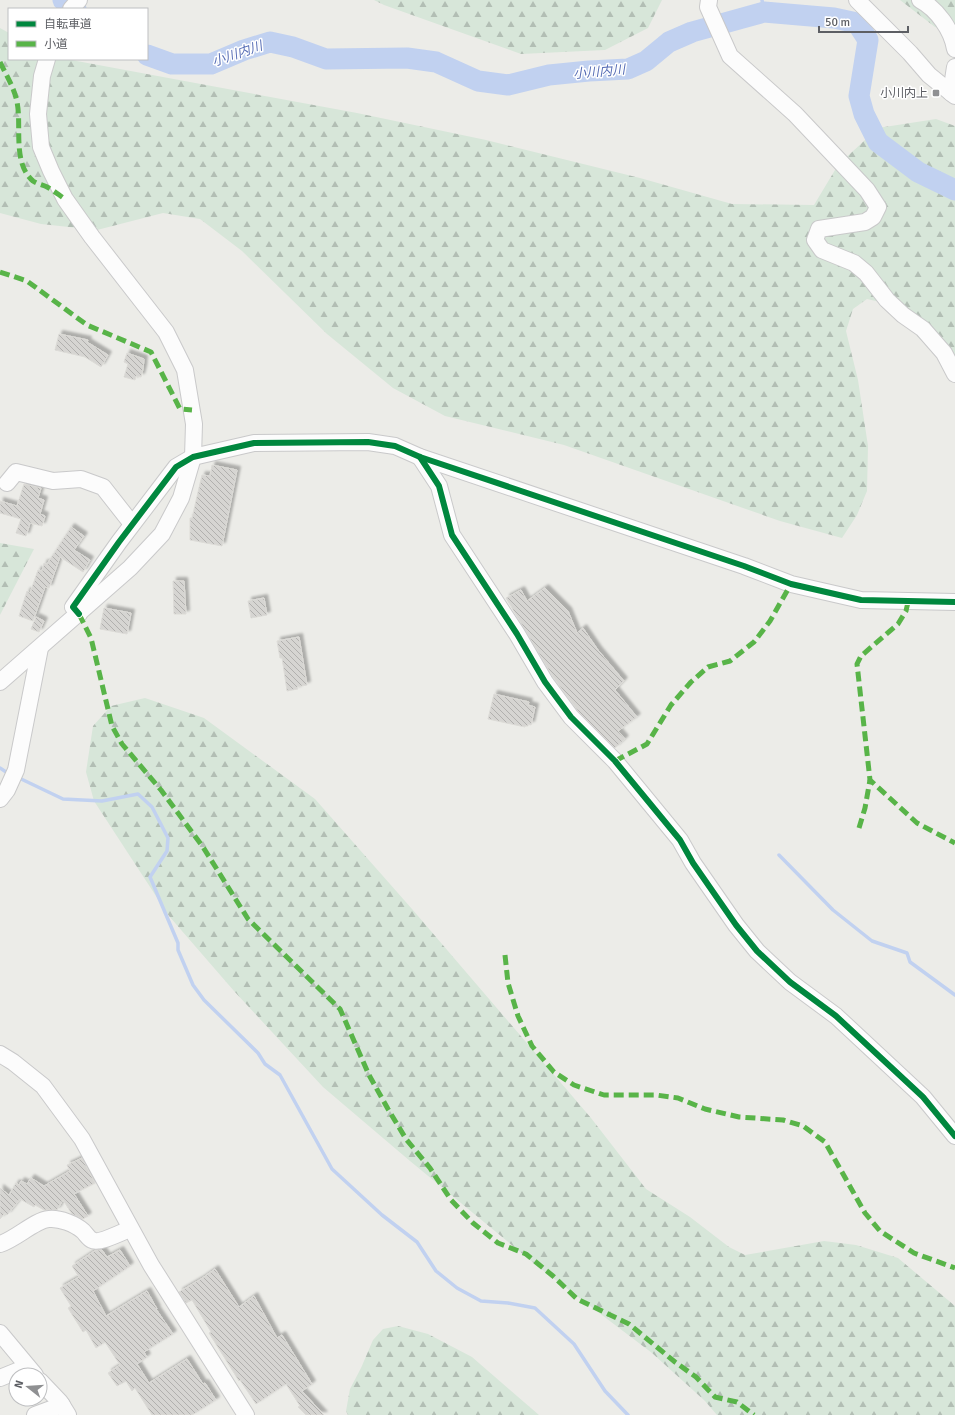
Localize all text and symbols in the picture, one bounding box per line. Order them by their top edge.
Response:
legend [8,8,148,60]
scale bar [819,8,908,34]
text: 50 m [825,15,850,30]
text: 自転車道 [44,17,92,32]
text: 小道 [44,37,68,52]
water label: 小川内川 [210,37,266,70]
water label: 小川内川 [572,62,628,82]
place label: 小川内上 [880,86,928,101]
marker: 小川内上 [931,88,941,98]
north arrow [8,1367,48,1407]
text: N [12,1379,26,1390]

